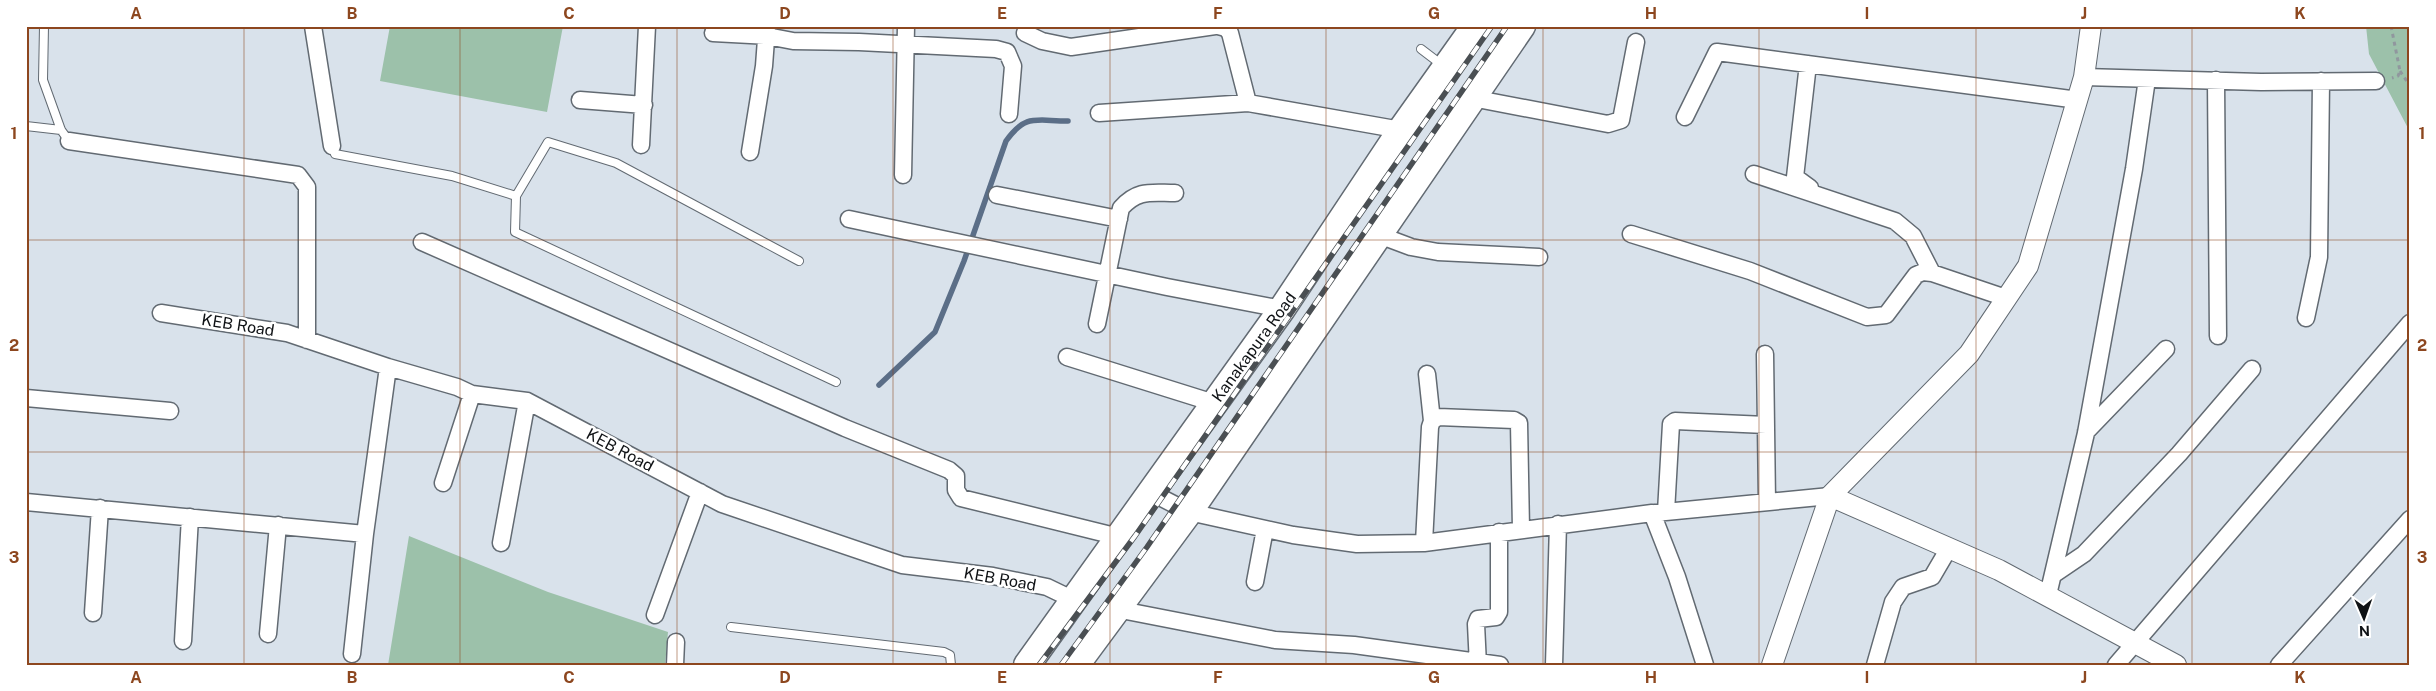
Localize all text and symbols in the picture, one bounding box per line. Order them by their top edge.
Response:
text: A [130,4,142,23]
text: B [347,4,358,23]
text: C [563,4,575,23]
text: D [779,4,791,23]
text: E [997,4,1007,23]
text: F [1213,4,1223,23]
text: G [1428,4,1440,23]
text: H [1645,4,1657,23]
text: I [1865,4,1869,23]
text: J [2081,4,2087,23]
text: K [2294,4,2306,23]
text: 1 [11,124,17,143]
text: 1 [2419,124,2425,143]
street label: Kanakapura Road [1208,289,1300,405]
street label: KEB Road [200,310,276,340]
text: 2 [9,336,19,355]
text: 2 [2417,336,2427,355]
street label: KEB Road [583,424,657,476]
text: 3 [9,548,19,567]
text: 3 [2417,548,2427,567]
street label: KEB Road [962,563,1038,595]
north arrow [2338,594,2388,644]
text: N [2359,623,2370,639]
text: A [130,668,142,687]
text: B [347,668,358,687]
text: C [563,668,575,687]
text: D [779,668,791,687]
text: E [997,668,1007,687]
text: F [1213,668,1223,687]
text: G [1428,668,1440,687]
text: H [1645,668,1657,687]
text: I [1865,668,1869,687]
text: J [2081,668,2087,687]
text: K [2294,668,2306,687]

